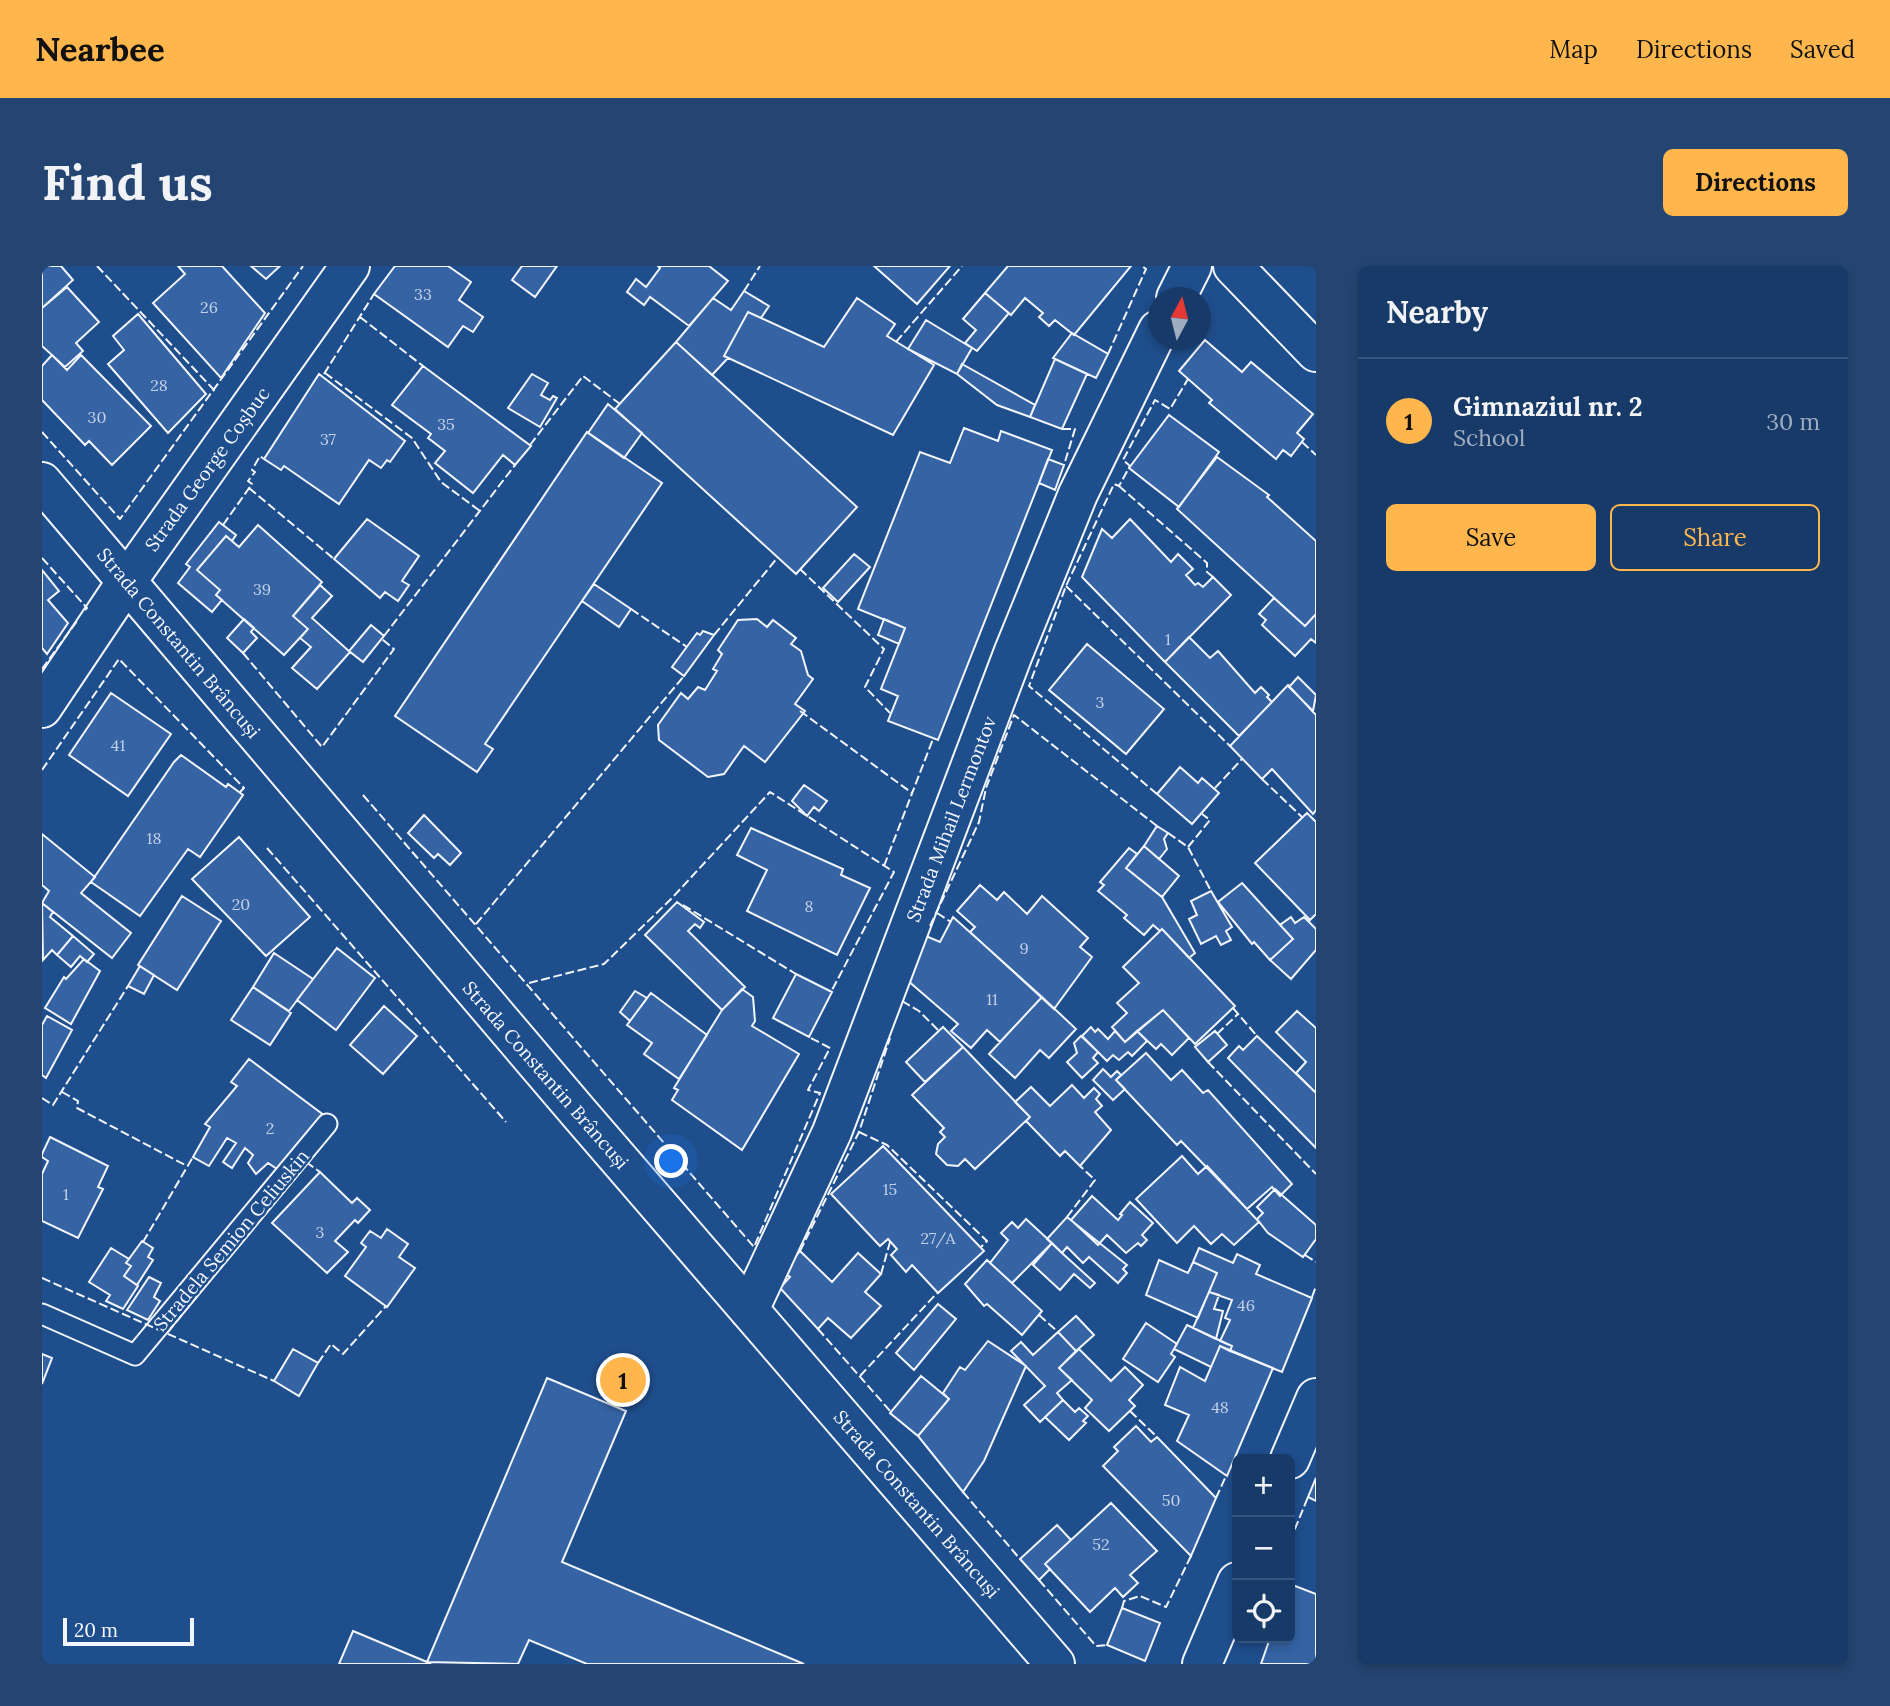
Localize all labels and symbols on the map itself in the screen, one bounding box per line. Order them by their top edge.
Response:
house number: 33 [414,284,432,304]
north arrow [1148,287,1211,350]
house number: 26 [200,297,218,317]
house number: 28 [150,375,168,395]
street label: Strada George Coșbuc [139,382,275,556]
house number: 30 [88,407,106,427]
house number: 35 [437,414,455,434]
house number: 37 [320,429,337,449]
street label: Strada Constantin Brâncuși [92,543,266,743]
house number: 39 [253,579,271,599]
house number: 1 [1165,629,1171,649]
house number: 3 [1096,692,1105,712]
street label: Strada Mihail Lermontov [901,712,1002,925]
house number: 41 [111,735,125,755]
house number: 18 [147,828,161,848]
house number: 20 [232,894,250,914]
house number: 8 [805,896,814,916]
house number: 9 [1019,938,1029,958]
street label: Strada Constantin Brâncuși [458,976,634,1174]
house number: 11 [986,989,998,1009]
house number: 2 [266,1118,274,1138]
street label: Stradela Semion Celiuskin [148,1144,314,1336]
your location [654,1144,688,1178]
house number: 15 [883,1179,897,1199]
house number: 1 [63,1184,69,1204]
house number: 3 [316,1222,325,1242]
house number: 27/A [920,1228,957,1249]
house number: 46 [1237,1295,1255,1315]
pin: 1 [600,1354,646,1406]
house number: 48 [1211,1397,1229,1417]
street label: Strada Constantin Brâncuși [829,1405,1005,1603]
house number: 50 [1162,1490,1180,1510]
house number: 52 [1092,1534,1110,1554]
scale bar [63,1615,194,1647]

